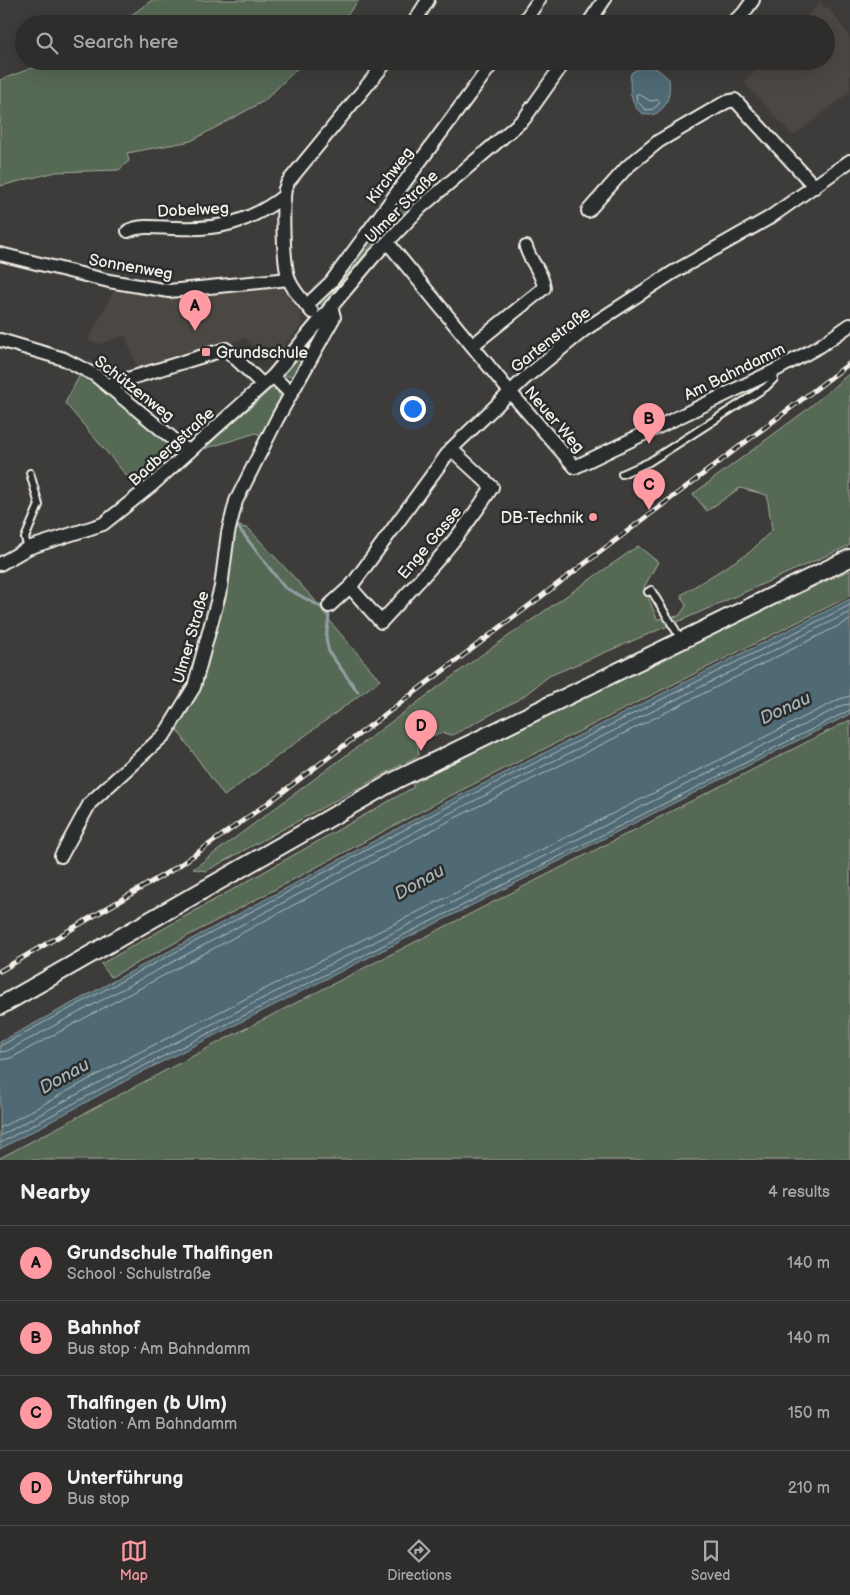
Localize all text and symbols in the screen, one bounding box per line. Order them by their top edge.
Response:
search box [15,15,835,70]
icon: search [33,29,61,57]
text: Search here [73,31,178,54]
street label: Kirchweg [363,144,418,208]
street label: Ulmer Straße [362,166,443,247]
street label: Dobelweg [157,199,229,222]
street label: Sonnenweg [87,251,174,284]
pin: A [179,290,211,331]
street label: Gartenstraße [507,303,595,377]
street label: Am Bahndamm [681,340,788,405]
place label: Grundschule [216,344,308,363]
marker: Grundschule [200,346,212,358]
street label: Schützenweg [90,352,178,426]
street label: Neuer Weg [520,383,588,457]
your location [400,396,426,422]
pin: B [633,403,665,444]
street label: Badbergstraße [125,404,219,490]
pin: C [633,469,665,510]
street label: Enge Gasse [394,502,466,583]
place label: DB-Technik [500,509,583,528]
marker: DB-Technik [587,511,599,523]
street label: Ulmer Straße [169,589,214,686]
water label: Donau [756,688,814,729]
pin: D [405,710,437,751]
water label: Donau [391,860,448,905]
water label: Donau [36,1054,93,1099]
text: Nearby [20,1180,90,1205]
text: 4 results [768,1183,830,1202]
text: Grundschule Thalfingen [67,1242,273,1265]
text: A [31,1254,41,1273]
text: 140 m [787,1254,830,1273]
text: School · Schulstraße [67,1265,211,1284]
text: Bahnhof [67,1317,140,1340]
text: B [30,1329,42,1348]
text: 140 m [787,1329,830,1348]
text: Bus stop · Am Bahndamm [67,1340,250,1359]
text: Thalfingen (b Ulm) [67,1392,227,1415]
text: C [30,1404,42,1423]
text: 150 m [788,1404,830,1423]
text: Station · Am Bahndamm [67,1415,237,1434]
text: Unterführung [67,1467,183,1490]
text: D [30,1479,42,1498]
text: 210 m [788,1479,830,1498]
text: Bus stop [67,1490,130,1509]
tab: Map [120,1537,148,1584]
tab: Directions [387,1537,452,1584]
tab: Saved [691,1537,730,1584]

